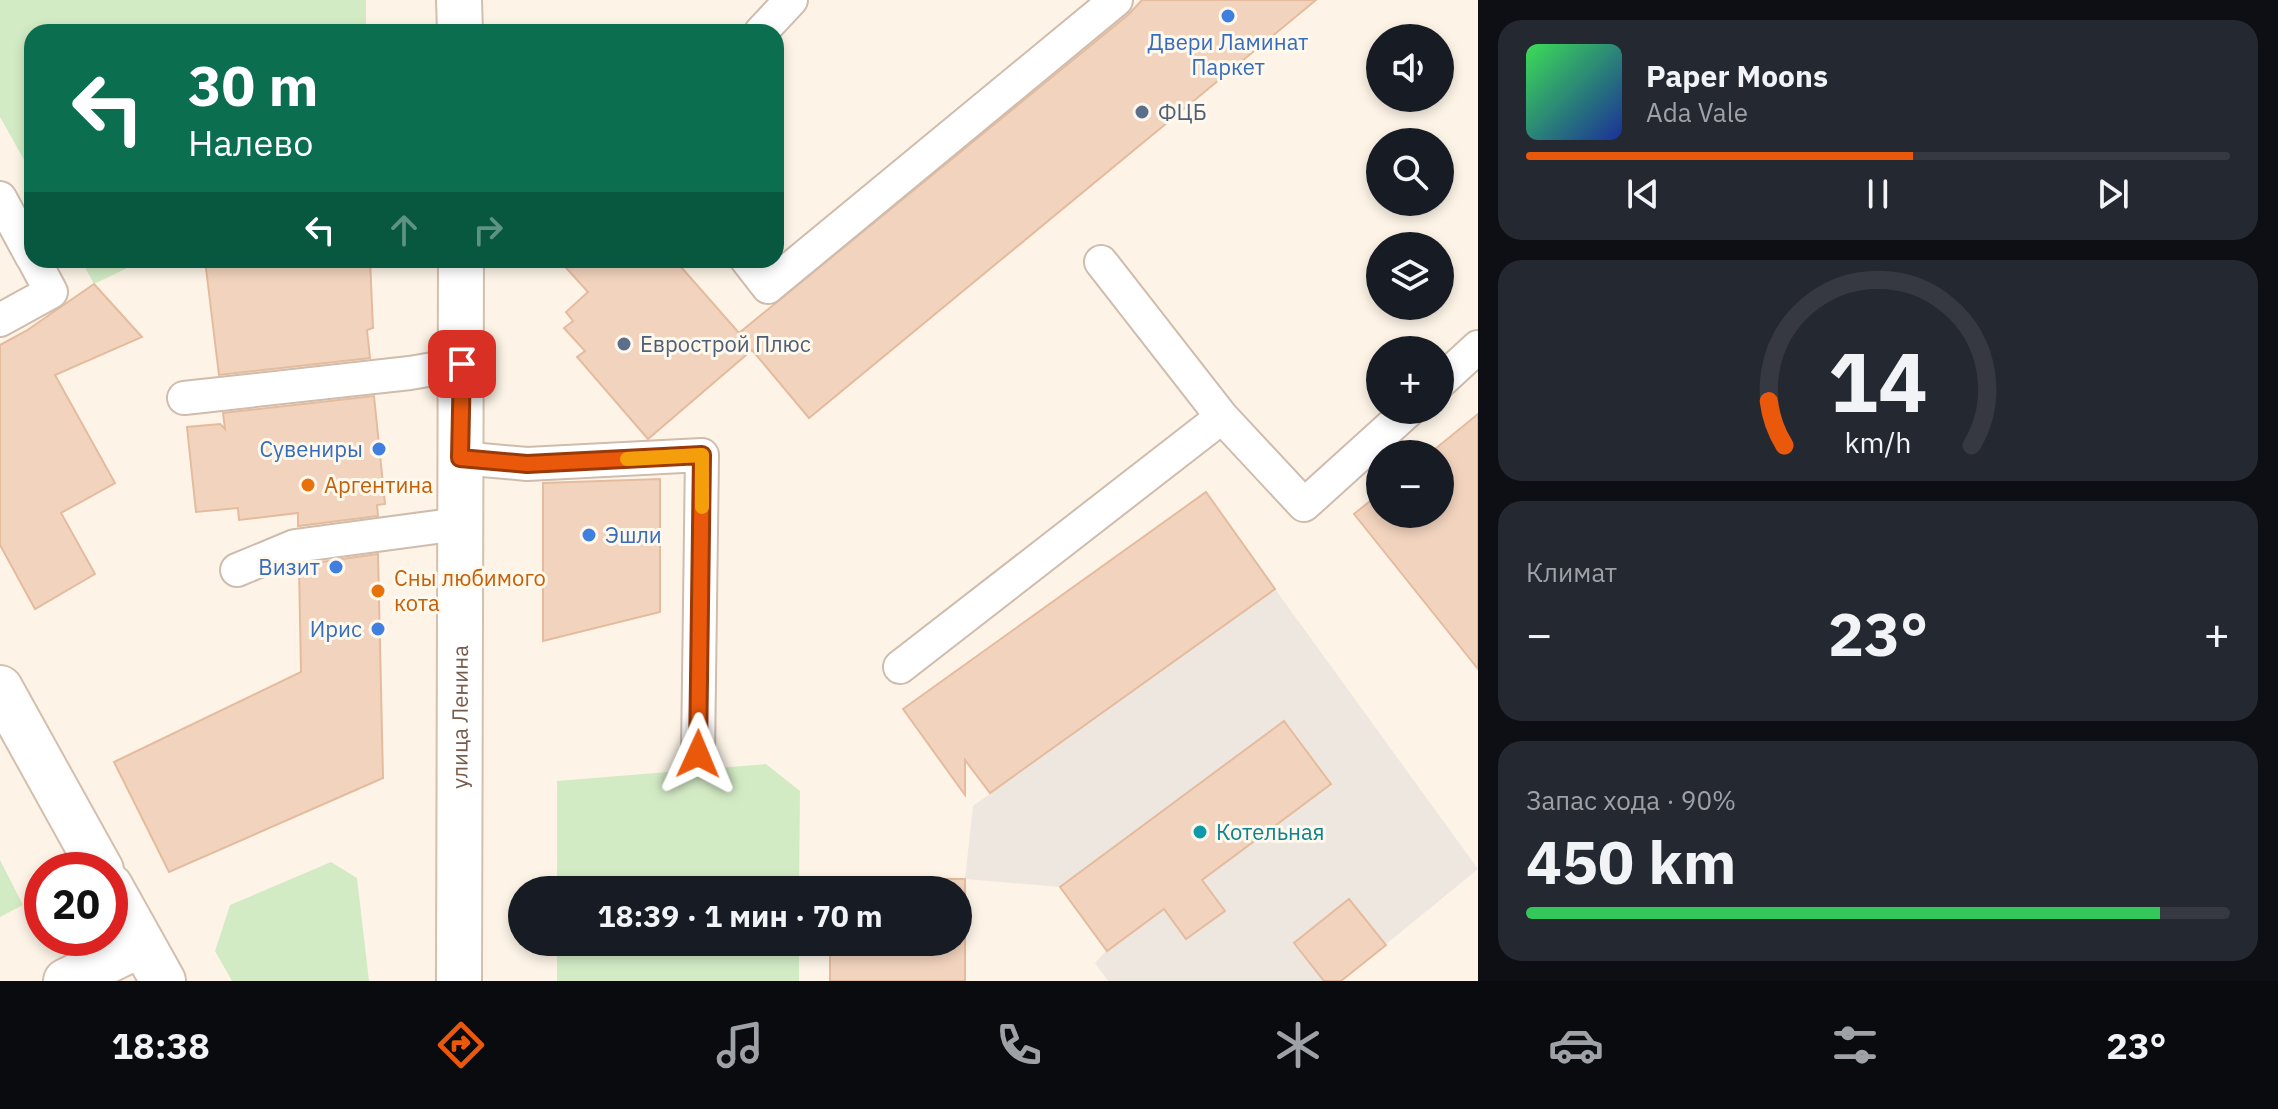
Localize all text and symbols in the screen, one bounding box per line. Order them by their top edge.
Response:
marker: Двери Ламинат Паркет [1219,7,1237,25]
map controls [1366,24,1454,528]
button: sound [1366,24,1454,112]
place label: Двери Ламинат Паркет [1148,27,1308,81]
text: 30 m [188,49,318,121]
icon: left [56,56,160,160]
text: Paper Moons [1646,56,1828,95]
text: Ada Vale [1646,95,1748,129]
place label: ФЦБ [1158,97,1207,126]
marker: ФЦБ [1133,103,1151,121]
text: Налево [188,119,313,166]
button: search [1366,128,1454,216]
icon: previous [1621,172,1665,216]
icon: pause [1856,172,1900,216]
icon: next [2091,172,2135,216]
icon: left [298,208,342,252]
icon: ahead [382,208,426,252]
icon: right [466,208,510,252]
button: layers [1366,232,1454,320]
text: 14 [1828,327,1928,435]
place label: Еврострой Плюс [640,329,811,358]
pin [428,330,496,398]
marker: Еврострой Плюс [615,335,633,353]
button: + [1366,336,1454,424]
icon: arrive [440,342,484,386]
text: km/h [1844,425,1912,462]
place label: Сувениры [259,434,363,463]
marker: Сувениры [370,440,388,458]
button: − [1366,440,1454,528]
place label: Аргентина [324,470,433,499]
marker: Аргентина [299,476,317,494]
place label: Эшли [605,520,662,549]
marker: Эшли [580,526,598,544]
place label: Визит [258,552,320,581]
text: Климат [1526,555,1617,589]
marker: Визит [327,558,345,576]
place label: Сны любимого кота [394,563,546,617]
marker: Сны любимого кота [369,582,387,600]
text: 23° [1828,594,1928,673]
text: − [1526,605,1552,662]
text: + [2204,605,2230,662]
place label: Ирис [310,614,362,643]
marker: Ирис [369,620,387,638]
street label: улица Ленина [445,645,474,789]
position arrow [656,712,740,796]
text: Запас хода · 90% [1526,783,1736,817]
place label: Котельная [1216,817,1325,846]
text: 450 km [1526,822,1736,901]
marker: Котельная [1191,823,1209,841]
speed limit sign: 20 [24,852,128,956]
text: 18:39 · 1 мин · 70 m [597,896,883,935]
icon: directions [433,1017,489,1073]
icon: music [712,1017,768,1073]
icon: phone [991,1017,1047,1073]
icon: climate [1270,1017,1326,1073]
icon: car [1548,1017,1604,1073]
icon: filters [1827,1017,1883,1073]
text: 18:38 [111,1022,210,1069]
text: 23° [2106,1022,2166,1069]

